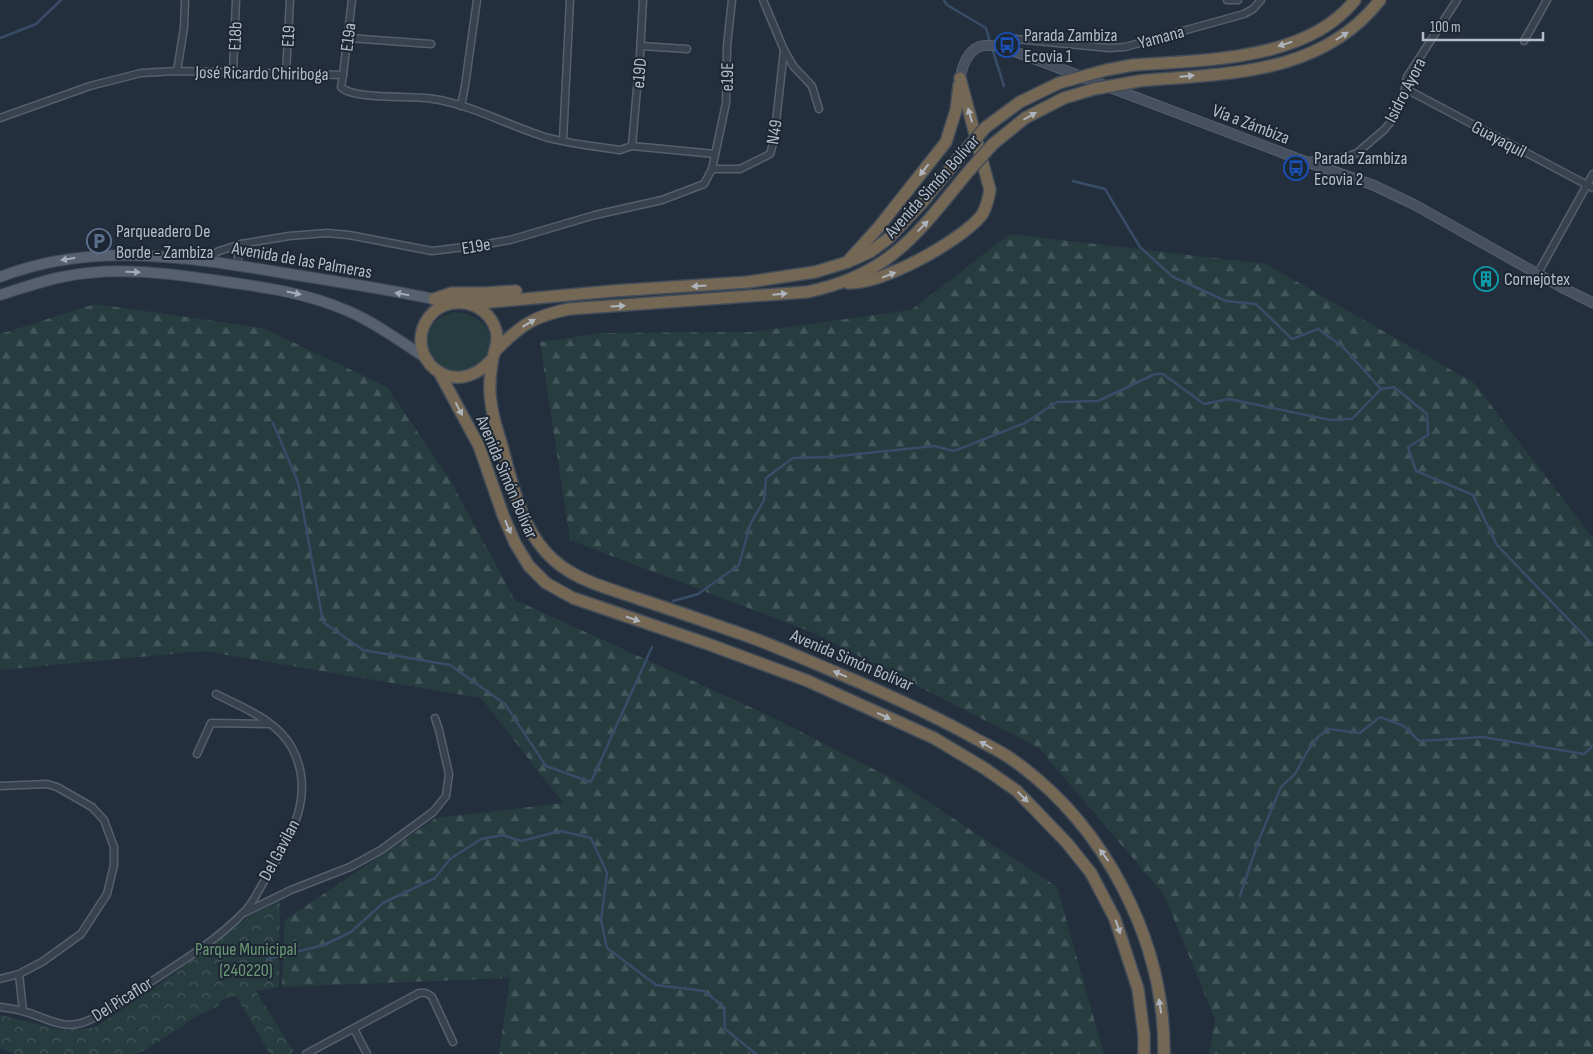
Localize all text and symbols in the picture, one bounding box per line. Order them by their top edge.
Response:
scale bar [1423,10,1543,42]
text: 100 m [1430,18,1461,37]
street label: E18b [224,21,247,51]
street label: Yamana [1136,21,1187,54]
street label: E19a [336,22,361,53]
street label: E19 [277,25,300,47]
place label: Parada Zambiza Ecovia 1 [1024,25,1117,67]
one-way arrow [1336,31,1349,41]
bus stop icon: Parada Zambiza Ecovia 1 [994,32,1020,58]
one-way arrow [1278,41,1293,49]
street label: Isidro Ayora [1380,54,1431,126]
street label: e19D [628,57,651,89]
street label: José Ricardo Chiriboga [194,62,329,85]
street label: e19E [717,62,738,92]
one-way arrow [1180,72,1196,80]
street label: Vía a Zámbiza [1209,100,1292,149]
one-way arrow [966,107,974,122]
one-way arrow [1022,112,1037,120]
street label: Guayaquil [1468,116,1530,162]
street label: N49 [762,118,787,146]
street label: Avenida Simón Bolívar [880,130,984,243]
place label: Parada Zambiza Ecovia 2 [1314,148,1407,190]
bus stop icon: Parada Zambiza Ecovia 2 [1283,155,1309,181]
one-way arrow [918,163,929,176]
place label: Parqueadero De Borde - Zambiza [116,221,213,263]
one-way arrow [917,221,929,233]
parking icon: Parqueadero De Borde - Zambiza [86,228,112,254]
street label: E19e [460,234,492,259]
street label: Avenida de las Palmeras [229,238,374,283]
one-way arrow [60,255,76,263]
building icon: Cornejotex [1473,266,1499,292]
one-way arrow [126,268,142,276]
place label: Cornejotex [1504,269,1570,290]
one-way arrow [882,270,896,278]
one-way arrow [691,282,707,290]
one-way arrow [287,289,302,297]
one-way arrow [394,289,410,297]
one-way arrow [772,290,788,298]
one-way arrow [610,301,626,309]
one-way arrow [522,318,535,327]
one-way arrow [455,402,463,416]
street label: Avenida Simón Bolívar [471,412,542,542]
one-way arrow [504,520,512,534]
one-way arrow [626,615,641,623]
street label: Avenida Simón Bolívar [786,625,916,696]
one-way arrow [833,670,847,678]
one-way arrow [877,712,891,720]
one-way arrow [980,740,993,749]
one-way arrow [1017,791,1029,803]
street label: Del Gavilan [255,816,304,884]
one-way arrow [1099,848,1109,862]
one-way arrow [1115,920,1123,935]
park label: Parque Municipal (240220) [195,939,297,981]
street label: Del Picaflor [88,973,157,1026]
one-way arrow [1156,997,1164,1013]

